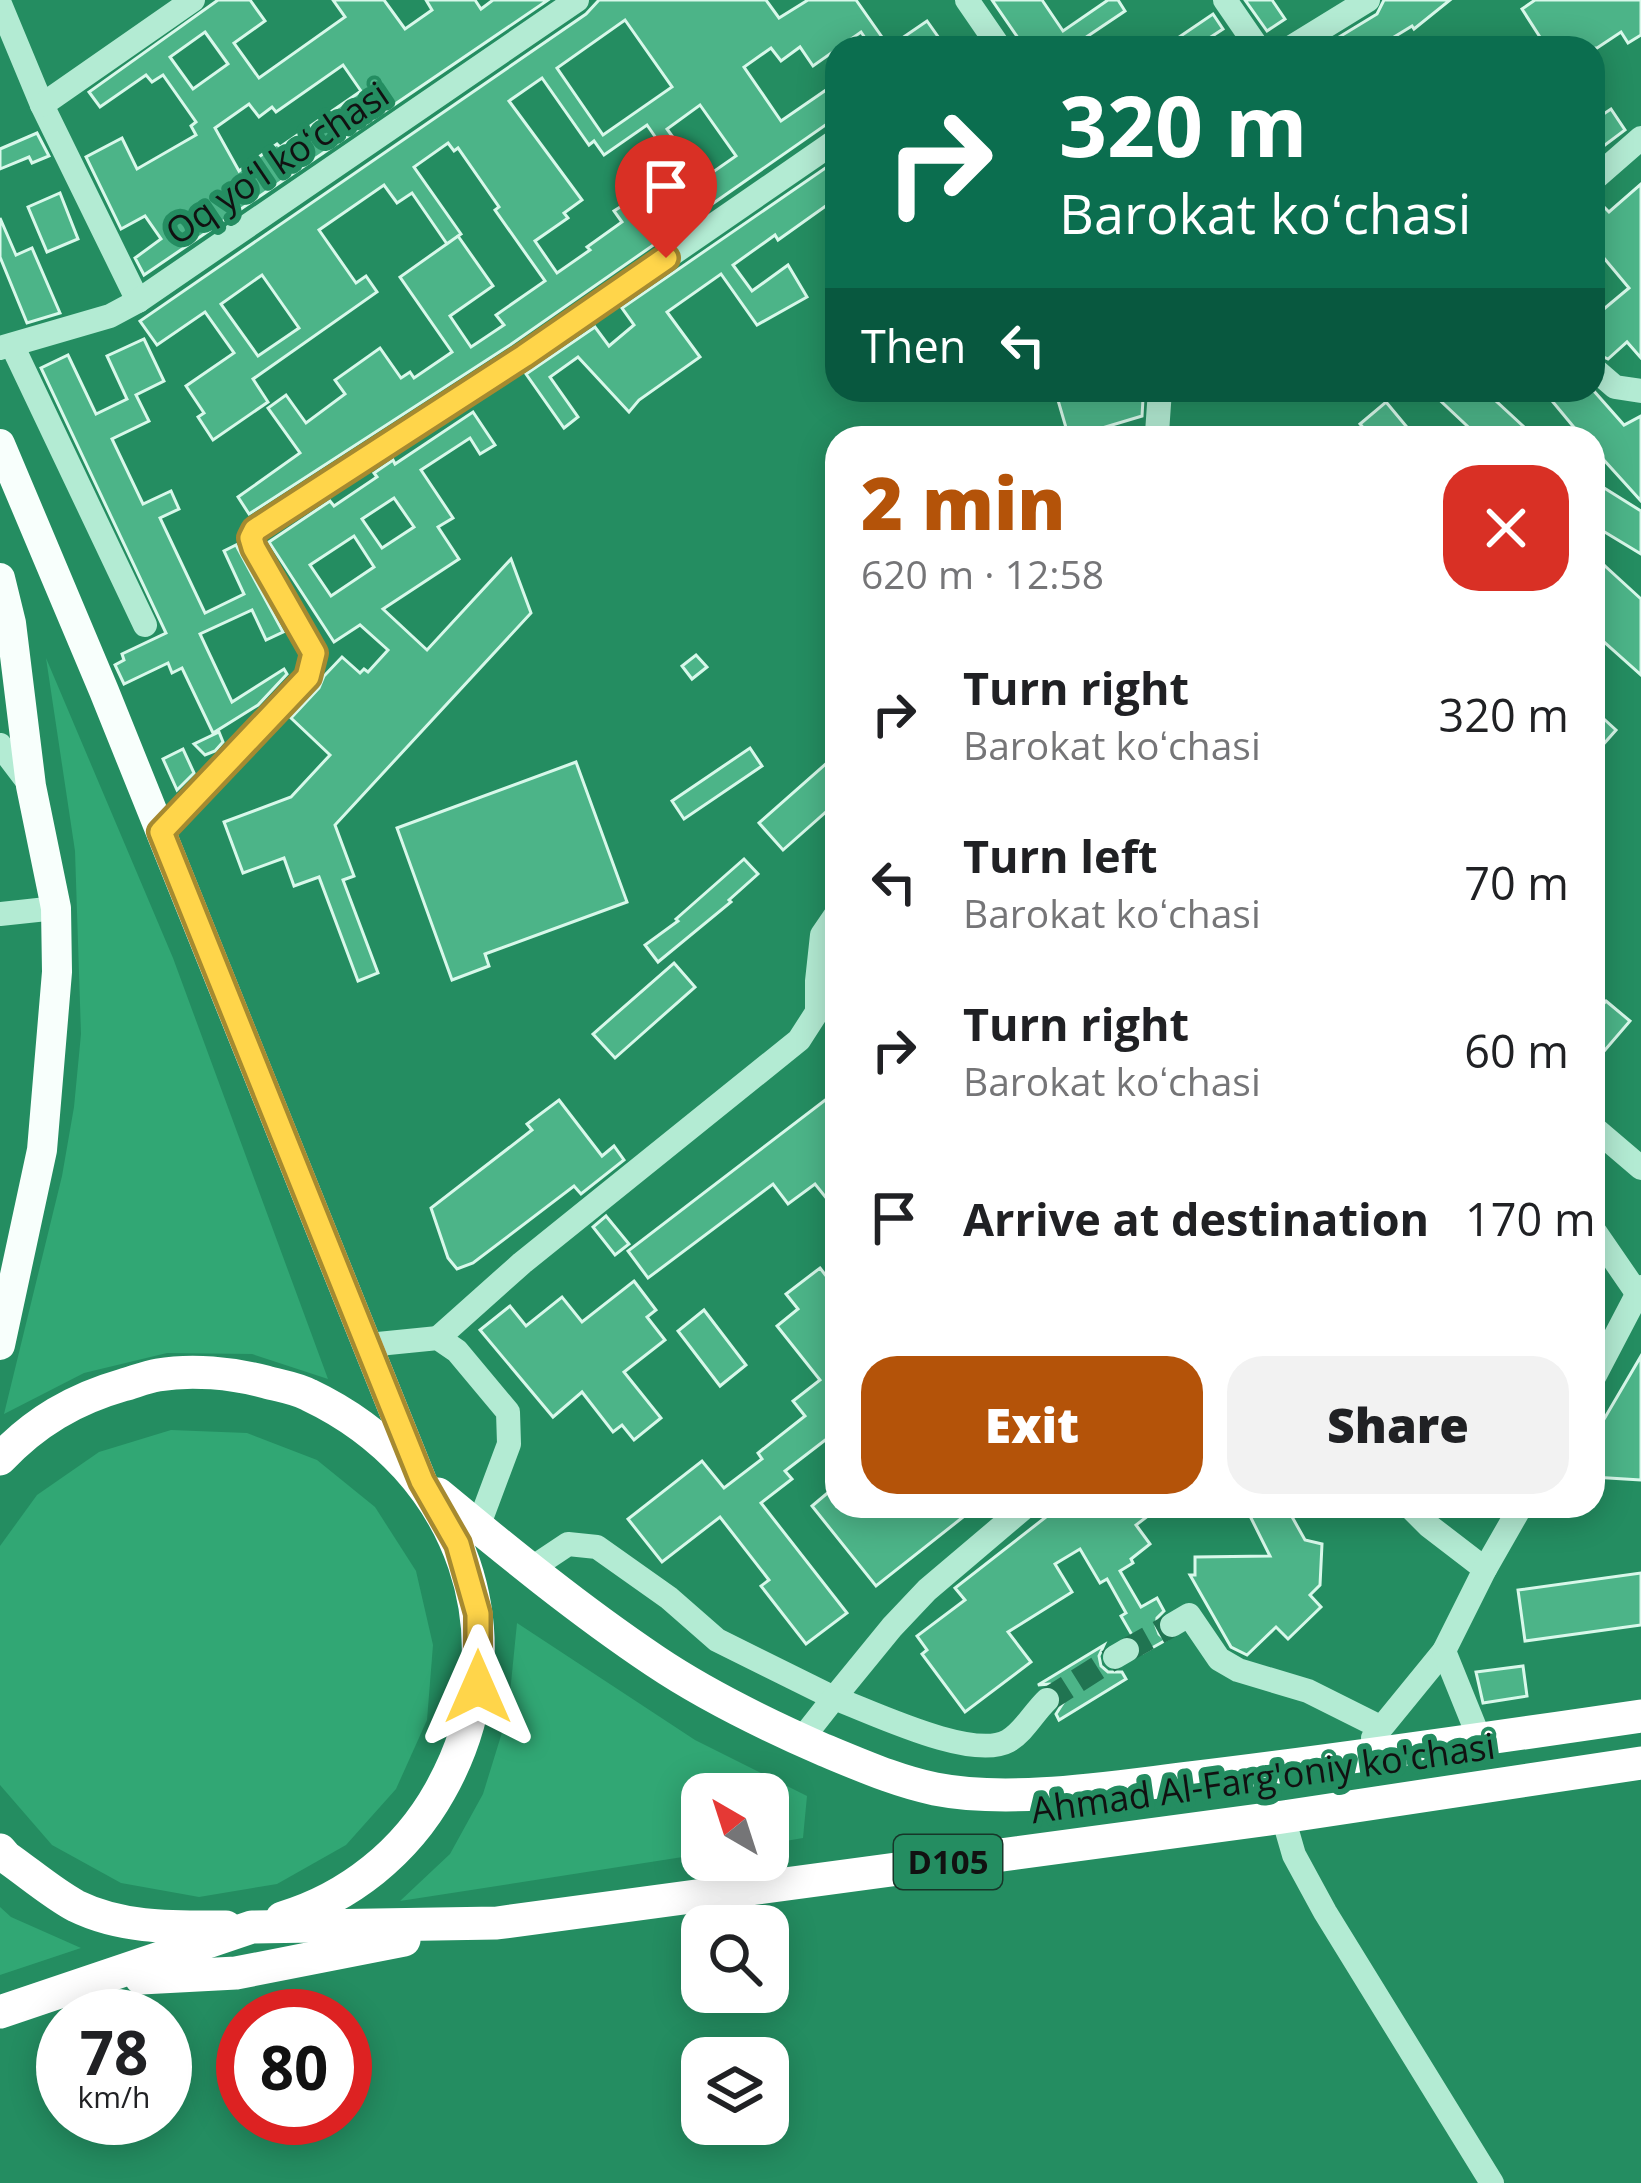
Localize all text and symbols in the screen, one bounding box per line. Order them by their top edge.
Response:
text: 320 m [1059,67,1307,182]
street label: Oq yoʻl koʻchasi [155,70,398,255]
icon: right [861,84,1017,240]
pin [615,135,717,258]
icon: arrive [633,153,699,219]
text: Barokat koʻchasi [1059,176,1471,250]
icon: left [990,312,1056,378]
text: Then [861,315,966,376]
text: 2 min [861,453,1066,551]
button: close [1443,465,1569,591]
text: 620 m · 12:58 [861,547,1104,600]
text: Turn right [963,657,1189,718]
icon: right [861,681,927,747]
text: 320 m [1438,684,1569,745]
text: Barokat koʻchasi [963,718,1261,771]
text: Turn left [963,825,1158,886]
icon: left [861,849,927,915]
text: 70 m [1464,852,1569,913]
text: Barokat koʻchasi [963,886,1261,939]
text: Turn right [963,993,1189,1054]
icon: right [861,1017,927,1083]
text: 60 m [1464,1020,1569,1081]
text: Barokat koʻchasi [963,1054,1261,1107]
icon: arrive [861,1185,927,1251]
text: Arrive at destination [963,1188,1429,1249]
text: 170 m [1465,1188,1596,1249]
button: Exit [861,1356,1203,1494]
button: Share [1227,1356,1569,1494]
position arrow [415,1624,541,1750]
street label: Ahmad Al-Farg'oniy ko'chasi [1028,1721,1498,1834]
north arrow [681,1773,789,1881]
map controls [681,1773,789,2145]
road number: D105 [894,1835,1002,1889]
button: search [681,1905,789,2013]
speed limit sign: 80 [216,1989,372,2145]
text: 78 [80,2011,148,2093]
button: layers [681,2037,789,2145]
text: km/h [78,2076,150,2117]

